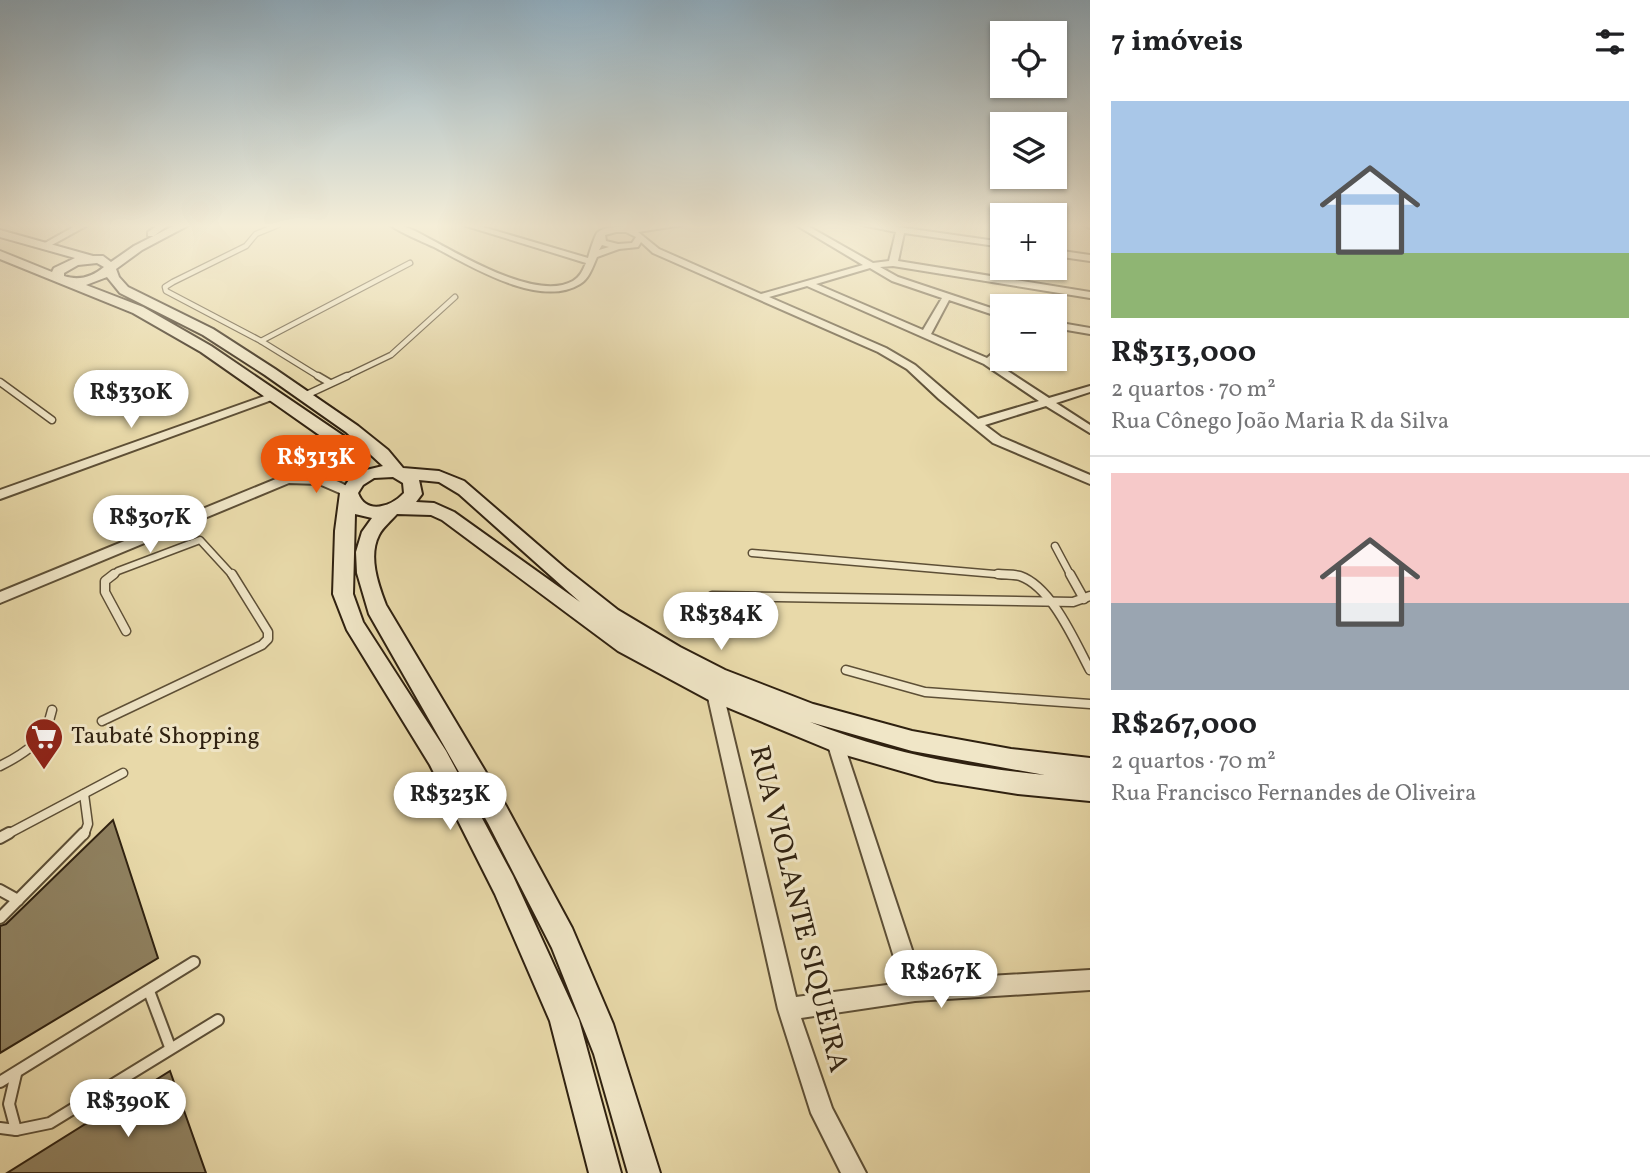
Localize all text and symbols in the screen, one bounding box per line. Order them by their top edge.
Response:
map controls [990,21,1067,371]
button: locate [990,21,1067,98]
text: 7 imóveis [1111,21,1243,63]
icon: filters [1591,23,1629,61]
button: layers [990,112,1067,189]
icon: home [1307,147,1433,273]
button: + [990,203,1067,280]
button: − [990,294,1067,371]
text: R$313,000 [1111,332,1256,374]
pin: R$330K [74,370,188,430]
text: 2 quartos · 70 m² [1111,374,1276,406]
text: R$330K [90,377,172,409]
text: Rua Cônego João Maria R da Silva [1111,406,1449,438]
pin: R$313K [259,435,373,495]
text: R$313K [277,442,355,474]
pin: R$307K [93,496,207,555]
text: R$307K [109,502,191,534]
icon: home [1307,519,1433,645]
pin: R$384K [664,592,778,652]
text: R$384K [679,599,763,631]
text: R$267,000 [1111,704,1257,746]
supermarket icon: Taubaté Shopping [23,716,65,771]
place label: Taubaté Shopping [71,720,260,754]
street label: RUA VIOLANTE SIQUEIRA [738,741,858,1077]
text: 2 quartos · 70 m² [1111,746,1276,778]
pin: R$323K [393,772,507,832]
text: Rua Francisco Fernandes de Oliveira [1111,778,1476,810]
text: R$323K [410,779,490,811]
pin: R$267K [884,950,998,1010]
text: R$267K [900,957,982,989]
pin: R$390K [71,1080,185,1139]
text: R$390K [86,1086,170,1118]

